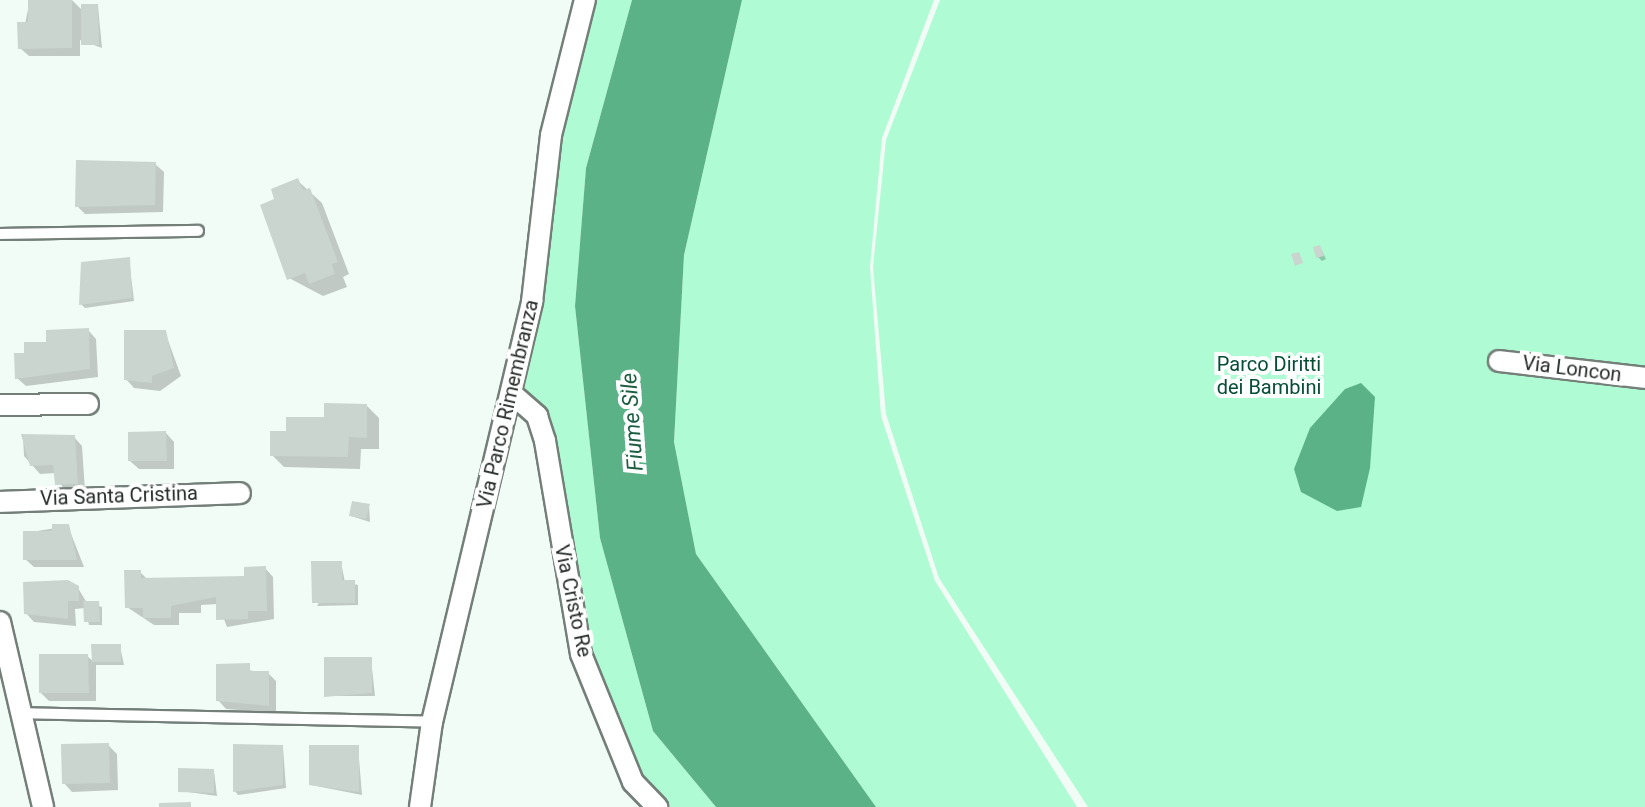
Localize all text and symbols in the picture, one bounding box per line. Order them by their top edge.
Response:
street label: Via Parco Rimembranza [472,297,544,511]
street label: Via Loncon [1521,351,1623,387]
park label: Parco Diritti dei Bambini [1217,352,1321,399]
water label: Fiume Sile [615,372,649,472]
street label: Via Santa Cristina [40,481,198,511]
street label: Via Cristo Re [549,543,597,659]

